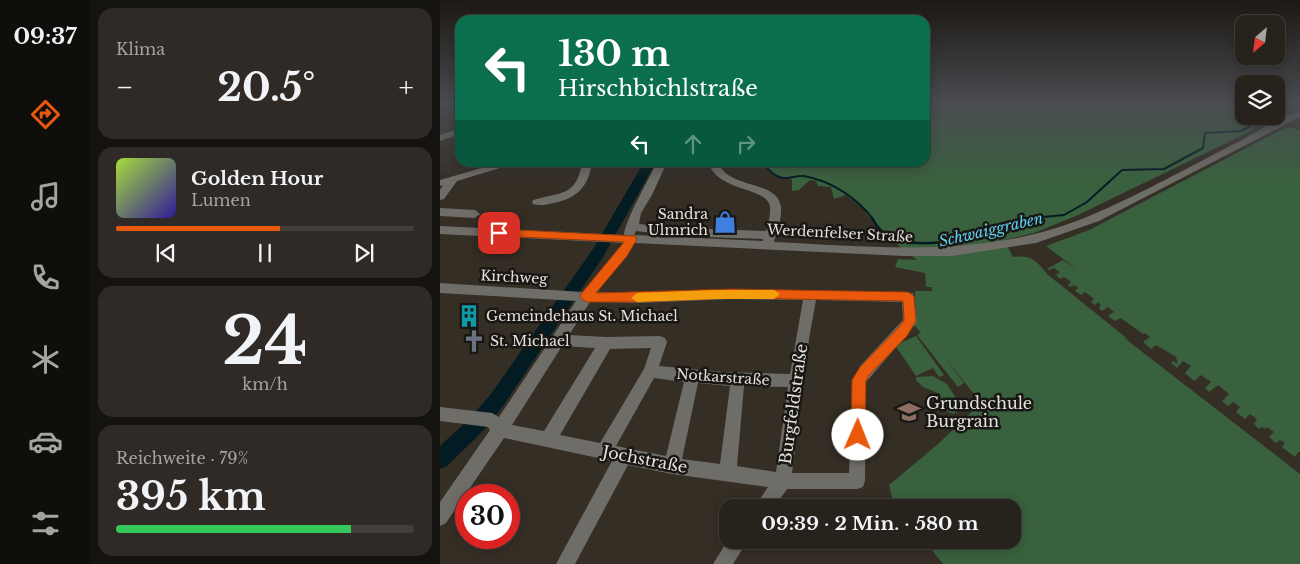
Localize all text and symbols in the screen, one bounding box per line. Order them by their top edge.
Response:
north arrow [1235,15,1285,65]
map controls [1235,15,1285,125]
text: 09:37 [13,23,77,50]
text: 130 m [558,32,670,75]
icon: left [475,35,540,100]
text: Klima [116,39,165,59]
text: 20.5° [217,64,315,111]
text: − [116,70,134,105]
text: + [399,70,414,105]
text: Hirschbichlstraße [558,75,758,102]
button: layers [1235,75,1285,125]
icon: directions [28,97,63,132]
icon: left [626,130,654,158]
icon: ahead [679,130,707,158]
icon: right [732,130,760,158]
text: Golden Hour [191,167,323,190]
icon: music [28,179,63,214]
text: Lumen [191,190,251,210]
place label: Sandra Ulmrich [648,205,708,239]
water label: Schwaiggraben [937,208,1045,251]
shop icon: Sandra Ulmrich [712,209,738,235]
pin [478,212,520,254]
icon: arrive [485,219,513,247]
street label: Werdenfelser Straße [766,220,913,246]
icon: previous [152,239,180,267]
icon: pause [251,239,279,267]
icon: next [350,239,378,267]
icon: phone [28,260,63,295]
street label: Kirchweg [480,266,549,288]
text: 24 [222,301,308,382]
building icon: Gemeindehaus St. Michael [456,303,482,329]
place label: Gemeindehaus St. Michael [486,307,678,325]
church icon: St. Michael [461,328,487,354]
place label: St. Michael [490,332,570,350]
icon: climate [28,342,63,377]
street label: Burgfeldstraße [775,342,811,466]
street label: Notkarstraße [676,365,770,389]
text: km/h [242,374,288,394]
place label: Grundschule Burgrain [926,393,1032,431]
school or university icon: Grundschule Burgrain [896,399,922,425]
position arrow [831,408,883,460]
icon: car [28,424,63,459]
street label: Jochstraße [599,441,689,477]
text: Reichweite · 79% [116,448,248,468]
text: 395 km [116,473,266,520]
speed limit sign: 30 [455,484,520,549]
icon: filters [28,506,63,541]
text: 09:39 · 2 Min. · 580 m [762,512,978,535]

